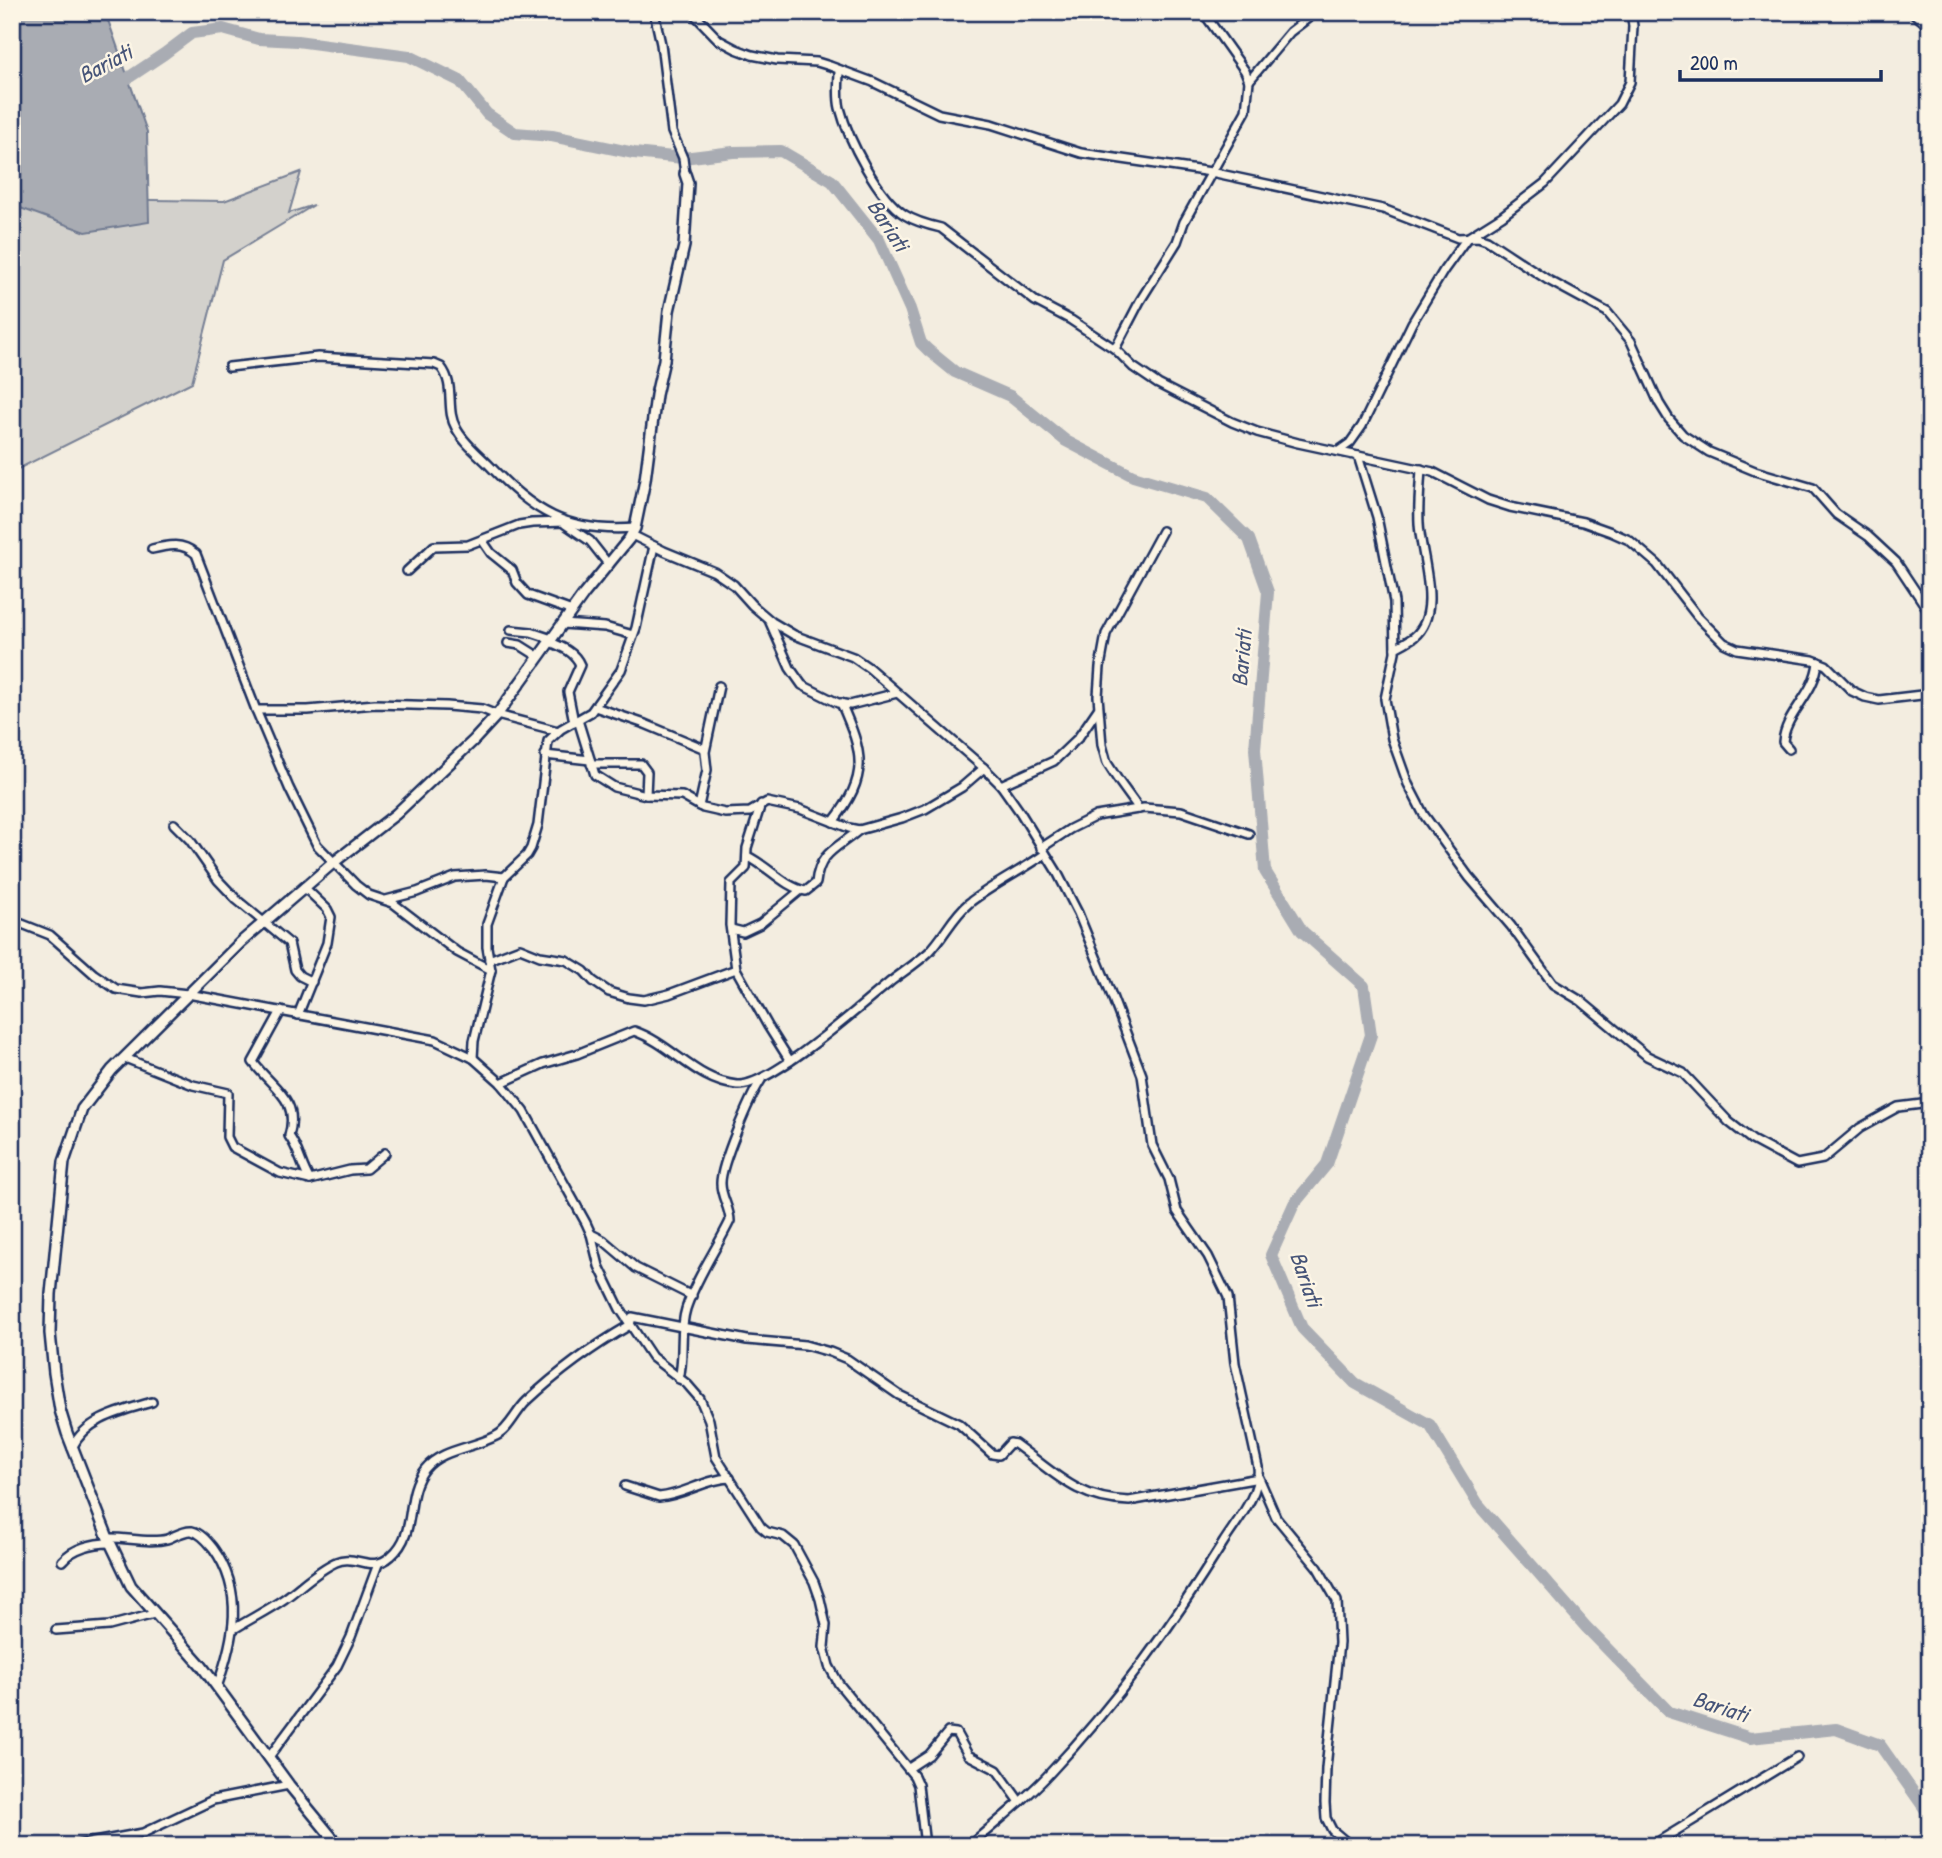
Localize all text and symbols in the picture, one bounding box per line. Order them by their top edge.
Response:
water label: Bariati [73,35,139,90]
scale bar [1680,38,1881,82]
text: 200 m [1690,48,1738,77]
water label: Bariati [861,193,918,259]
water label: Bariati [1223,627,1259,688]
water label: Bariati [1283,1247,1331,1313]
water label: Bariati [1689,1682,1755,1730]

